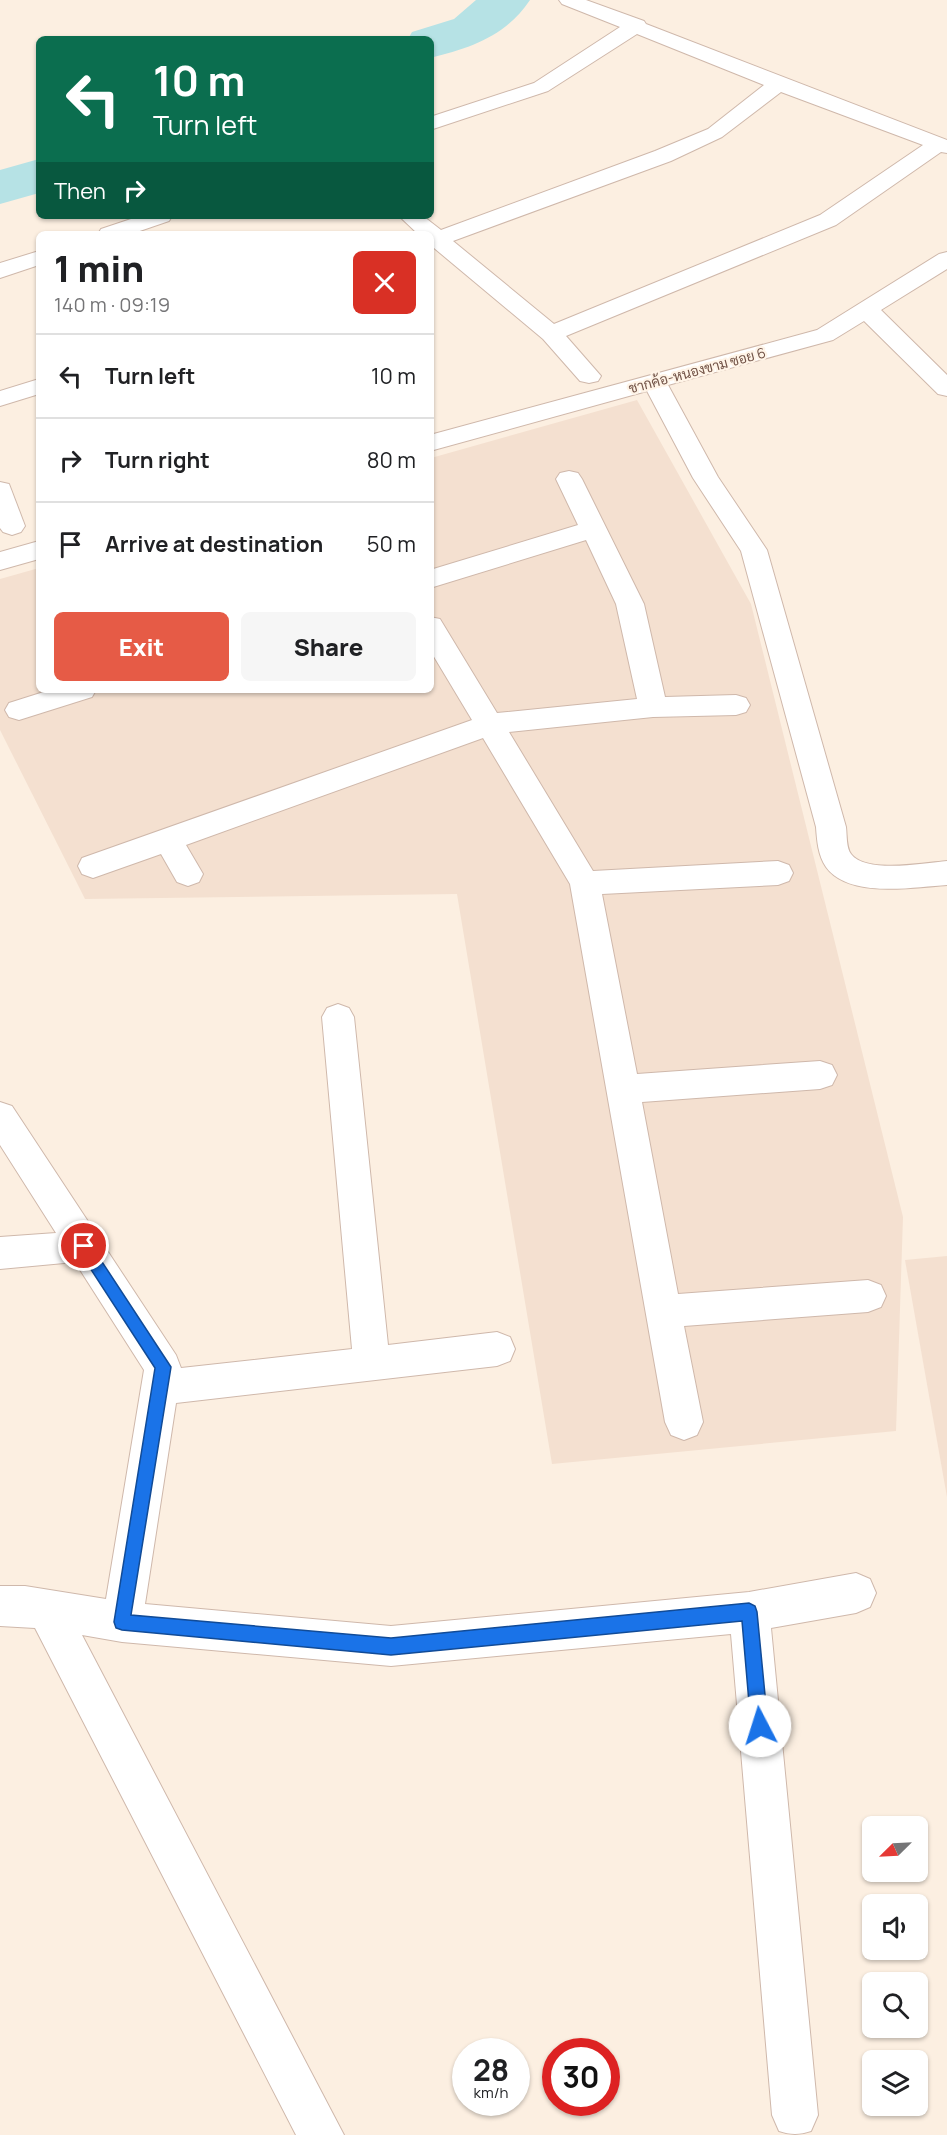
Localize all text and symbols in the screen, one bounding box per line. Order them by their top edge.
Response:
text: 10 m [153,51,245,109]
icon: left [54,60,132,138]
text: Turn left [153,106,257,143]
icon: right [118,174,151,207]
text: Then [54,176,106,206]
text: 1 min [54,244,144,293]
button: close [353,251,416,314]
text: 140 m · 09:19 [54,291,170,318]
street label: ชากค้อ-หนองขาม ซอย 6 [626,343,768,397]
icon: left [54,360,87,393]
text: Turn left [105,361,195,391]
text: 10 m [371,361,416,391]
icon: right [54,444,87,477]
text: Turn right [105,445,210,475]
text: 80 m [367,445,416,475]
icon: arrive [54,528,87,561]
text: Arrive at destination [105,529,323,559]
text: 50 m [367,529,416,559]
button: Exit [54,612,229,681]
button: Share [241,612,416,681]
pin [58,1220,109,1271]
icon: arrive [67,1229,100,1262]
position arrow [728,1694,792,1758]
north arrow [862,1816,928,1882]
map controls [862,1816,928,2116]
button: sound [862,1894,928,1960]
button: search [862,1972,928,2038]
speed limit sign: 30 [542,2038,620,2116]
text: 28 [473,2049,509,2090]
button: layers [862,2050,928,2116]
text: km/h [474,2082,508,2103]

